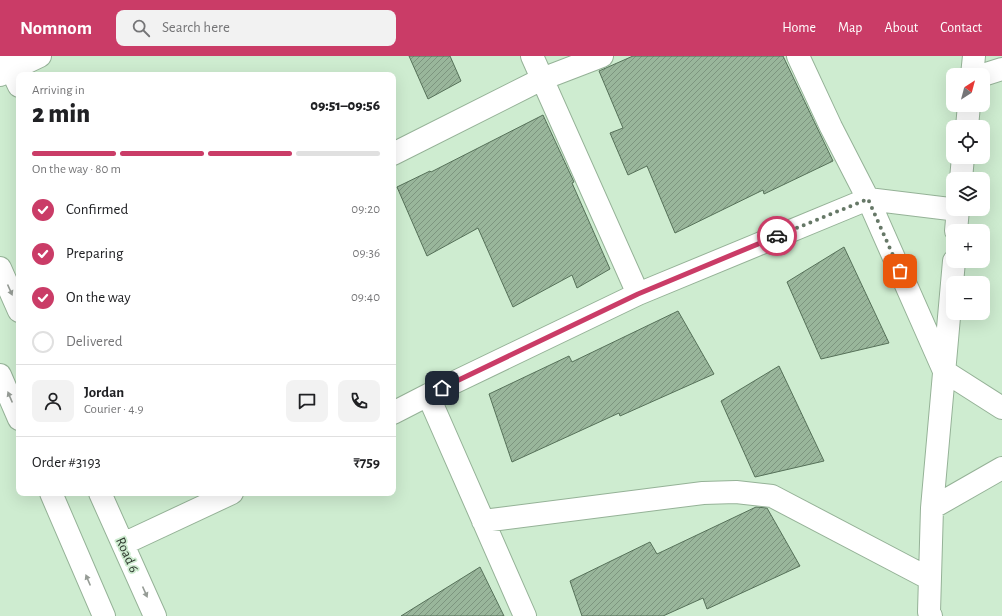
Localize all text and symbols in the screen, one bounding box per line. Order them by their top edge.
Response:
search box [116,10,396,46]
icon: search [130,17,152,39]
text: Nomnom [20,19,92,38]
text: Search here [162,20,230,35]
text: Home [782,21,816,35]
text: Map [838,21,862,35]
text: About [884,21,918,35]
text: Contact [940,21,982,35]
north arrow [946,68,990,112]
map controls [946,68,990,320]
text: Arriving in [32,84,85,97]
text: 09:51–09:56 [310,98,380,113]
text: 2 min [32,101,90,127]
button: locate [946,120,990,164]
text: On the way · 80 m [32,163,121,176]
button: layers [946,172,990,216]
icon: check [32,199,54,221]
text: Confirmed [66,202,128,217]
text: 09:20 [351,203,380,216]
courier [757,216,797,256]
button: + [946,224,990,268]
icon: car [766,225,788,247]
icon: check [32,243,54,265]
text: Preparing [66,246,123,261]
text: 09:36 [353,247,380,260]
pin [883,254,917,288]
icon: bag [889,260,911,282]
button: − [946,276,990,320]
one-way arrow [7,284,13,296]
icon: check [32,287,54,309]
text: On the way [66,290,131,305]
text: 09:40 [351,291,380,304]
text: Delivered [66,334,123,349]
pin [425,371,459,405]
icon: home [431,377,453,399]
button: person [32,380,74,422]
button: chat [286,380,328,422]
button: phone [338,380,380,422]
text: Jordan [84,385,124,400]
one-way arrow [6,391,12,403]
text: Courier · 4.9 [84,403,144,416]
text: Order #3193 [32,455,101,470]
text: ₹759 [354,455,380,470]
street label: Road 6 [113,535,141,575]
one-way arrow [85,574,91,586]
one-way arrow [142,587,148,599]

